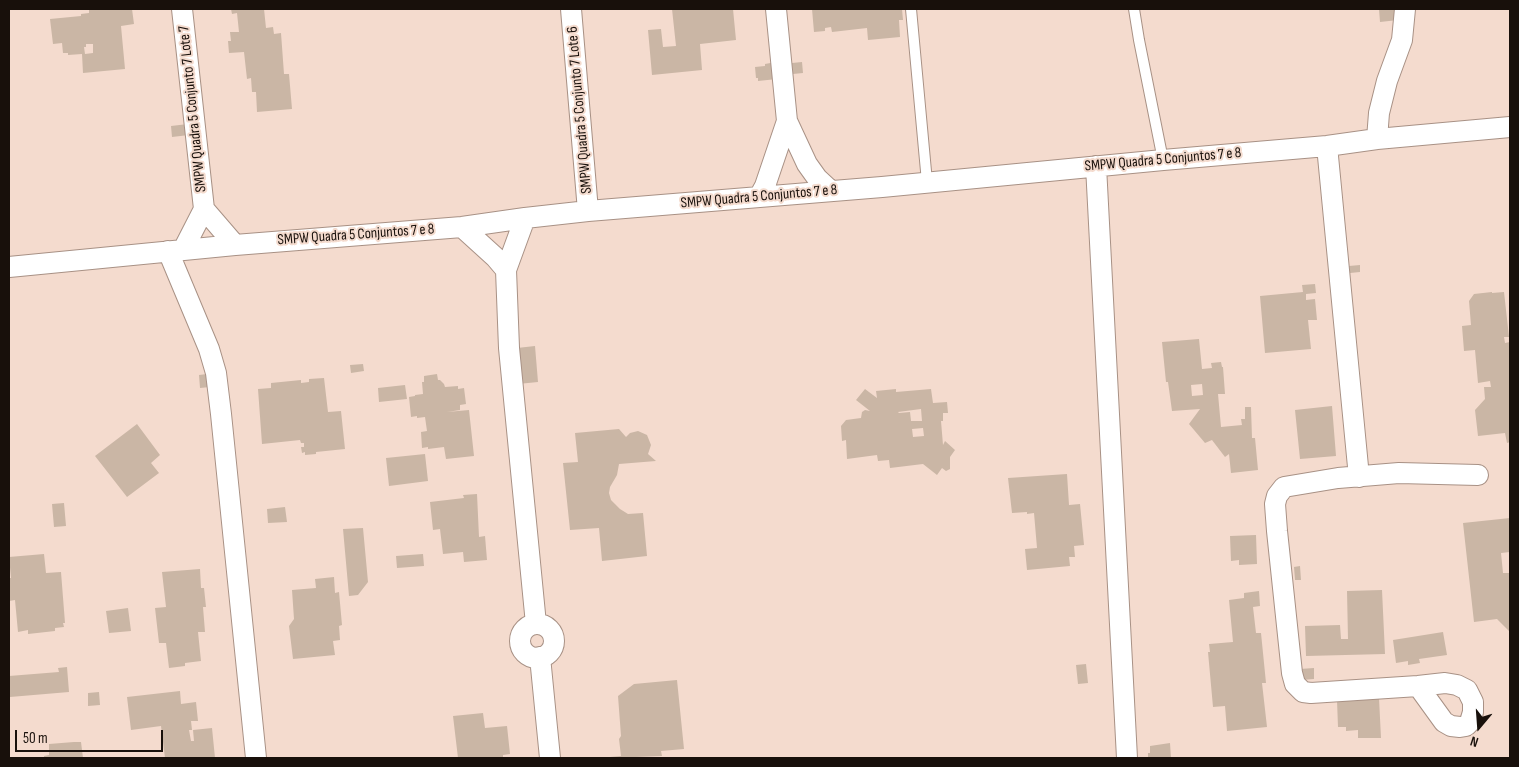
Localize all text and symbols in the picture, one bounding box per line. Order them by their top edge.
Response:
street label: SMPW Quadra 5 Conjunto 7 Lote 7 [175,25,211,193]
street label: SMPW Quadra 5 Conjunto 7 Lote 6 [564,26,596,194]
street label: SMPW Quadra 5 Conjuntos 7 e 8 [1084,144,1242,176]
street label: SMPW Quadra 5 Conjuntos 7 e 8 [680,181,838,213]
street label: SMPW Quadra 5 Conjuntos 7 e 8 [277,221,435,249]
north arrow [1454,702,1504,752]
scale bar [18,720,165,752]
text: 50 m [23,729,48,748]
text: N [1468,733,1480,751]

